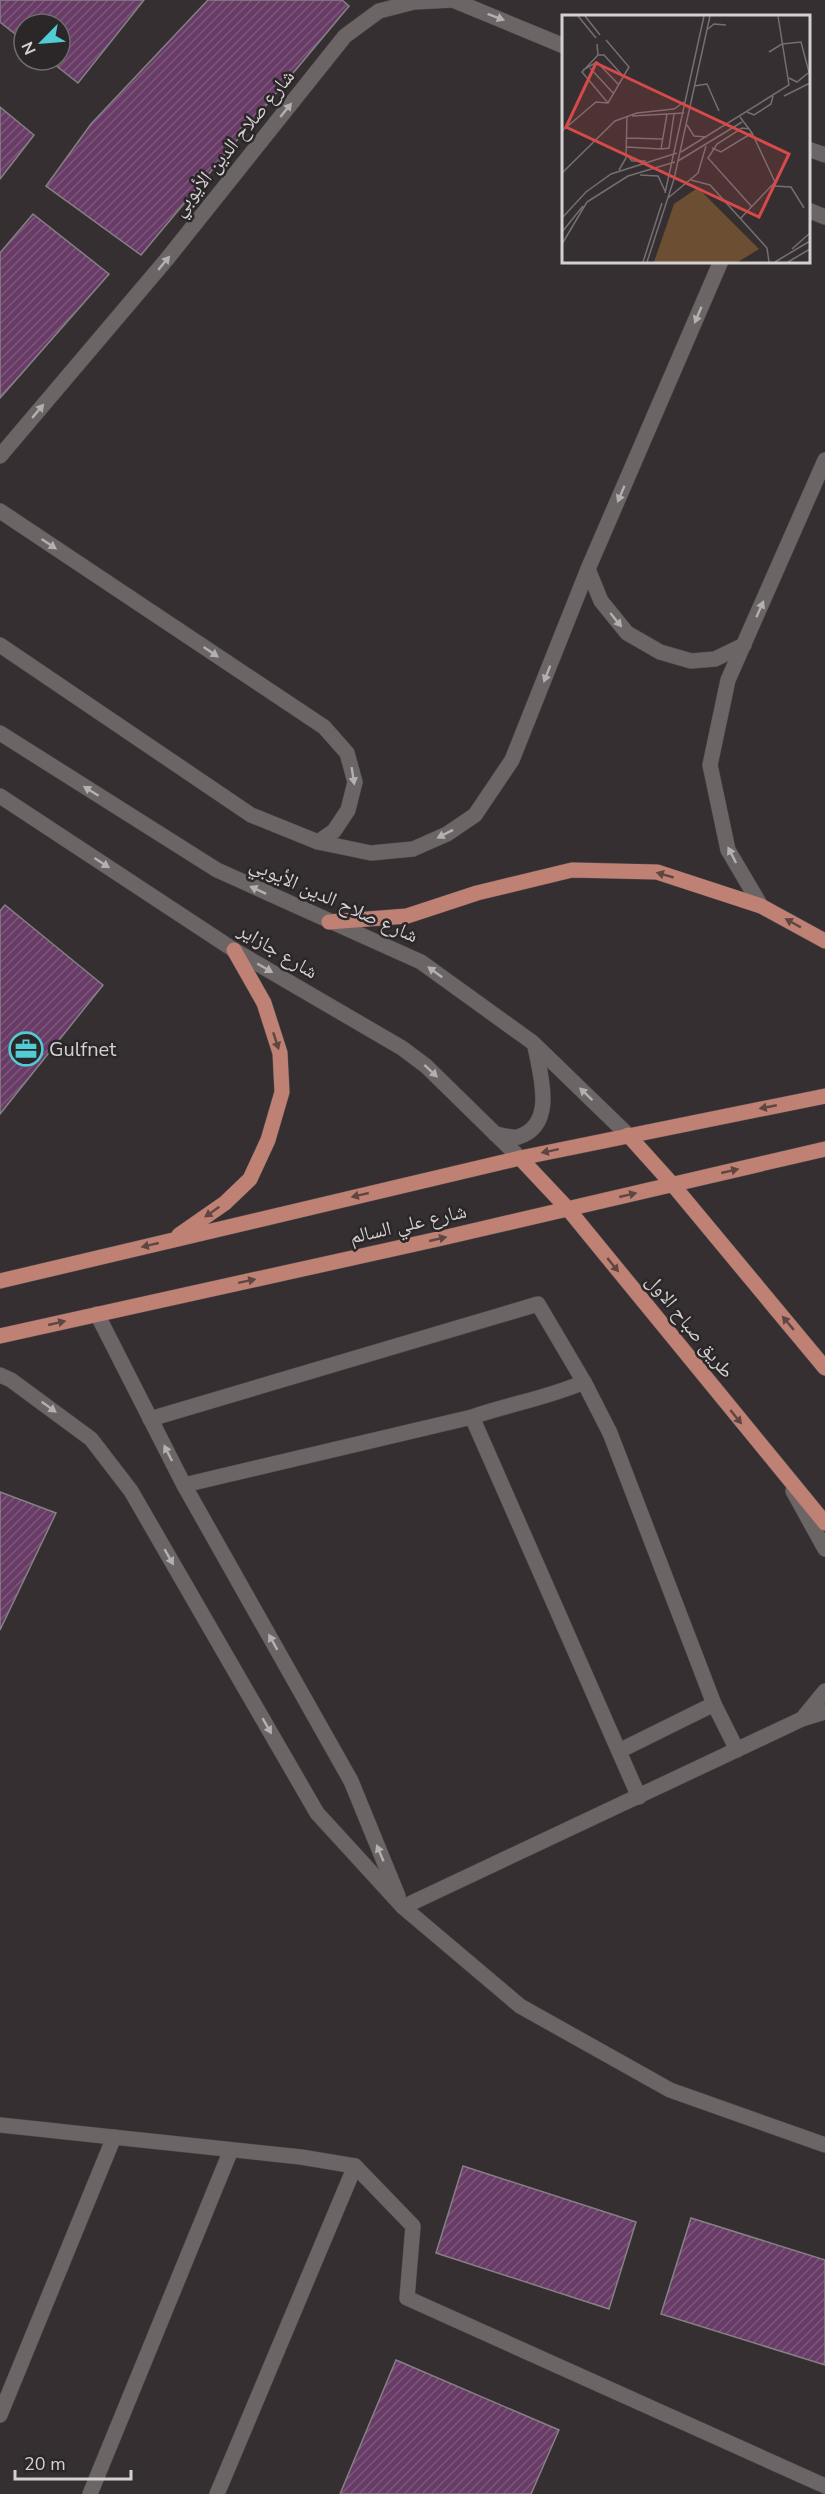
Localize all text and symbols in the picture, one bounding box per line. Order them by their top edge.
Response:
north arrow [12,12,72,72]
one-way arrow [487,12,505,22]
inset map [562,15,810,262]
text: N [17,38,42,58]
street label: شارع صلاح الدين الأيوبي [165,64,302,223]
one-way arrow [279,103,291,118]
one-way arrow [157,256,170,271]
one-way arrow [693,306,703,324]
one-way arrow [31,404,44,419]
one-way arrow [616,485,625,502]
one-way arrow [40,538,57,549]
one-way arrow [755,599,765,617]
one-way arrow [609,612,621,627]
one-way arrow [203,646,219,657]
one-way arrow [542,666,552,684]
one-way arrow [348,767,357,786]
one-way arrow [83,785,99,797]
one-way arrow [436,829,453,839]
one-way arrow [727,846,737,864]
street label: شارع صلاح الدين الأيوبي [245,851,422,951]
one-way arrow [93,857,109,869]
one-way arrow [656,870,674,879]
one-way arrow [250,885,267,894]
street label: شارع جازاير [232,916,323,985]
one-way arrow [784,918,801,928]
one-way arrow [257,963,274,973]
one-way arrow [427,966,443,978]
office icon: Gulfnet [8,1031,44,1067]
one-way arrow [272,1032,281,1050]
place label: Gulfnet [49,1036,117,1063]
one-way arrow [423,1064,438,1077]
one-way arrow [579,1088,593,1102]
one-way arrow [758,1103,777,1112]
one-way arrow [541,1147,560,1156]
one-way arrow [721,1166,739,1176]
one-way arrow [619,1190,638,1199]
one-way arrow [350,1191,369,1200]
street label: شارع علي السالم [347,1197,470,1253]
one-way arrow [205,1206,221,1218]
one-way arrow [429,1234,448,1243]
one-way arrow [140,1241,159,1250]
one-way arrow [606,1257,619,1272]
street label: طريق صباح الاول [640,1268,740,1384]
one-way arrow [238,1276,257,1285]
one-way arrow [782,1315,794,1330]
one-way arrow [48,1318,67,1327]
one-way arrow [41,1401,56,1413]
one-way arrow [729,1409,742,1424]
one-way arrow [163,1445,172,1462]
one-way arrow [164,1549,175,1565]
one-way arrow [267,1634,278,1650]
one-way arrow [261,1718,272,1734]
one-way arrow [375,1843,385,1861]
scale bar [15,2443,130,2481]
text: 20 m [24,2452,66,2476]

